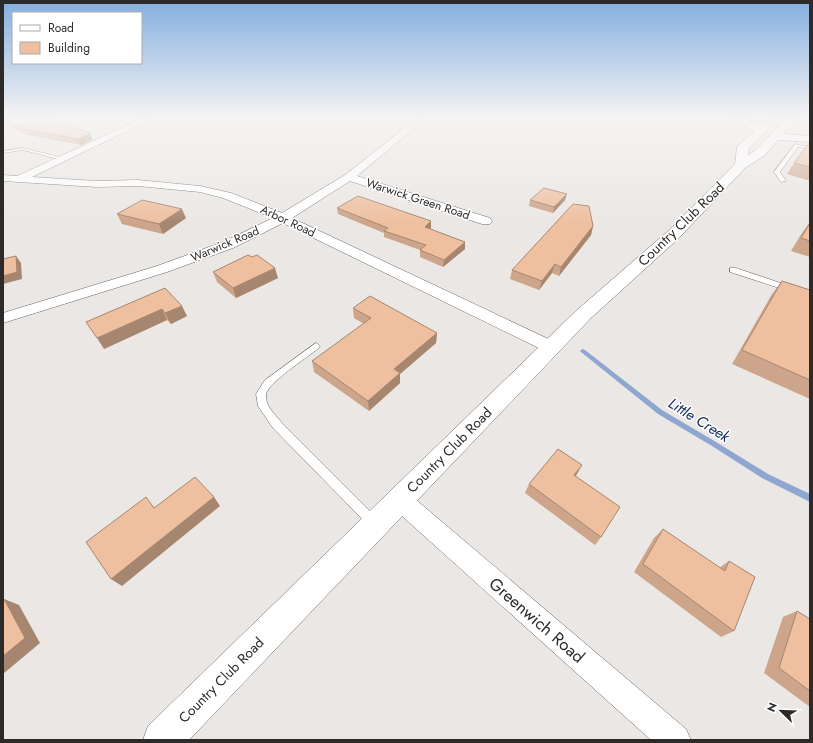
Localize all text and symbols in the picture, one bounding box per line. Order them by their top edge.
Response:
legend [12,12,142,64]
text: Road [48,19,74,37]
text: Building [48,39,90,57]
street label: Warwick Green Road [364,174,472,224]
street label: Country Club Road [633,177,729,271]
street label: Arbor Road [257,200,319,242]
street label: Warwick Road [188,222,262,266]
water label: Little Creek [664,392,735,448]
street label: Country Club Road [402,403,496,497]
street label: Greenwich Road [484,572,590,668]
street label: Country Club Road [174,633,268,727]
north arrow [761,691,801,731]
text: N [763,700,781,714]

